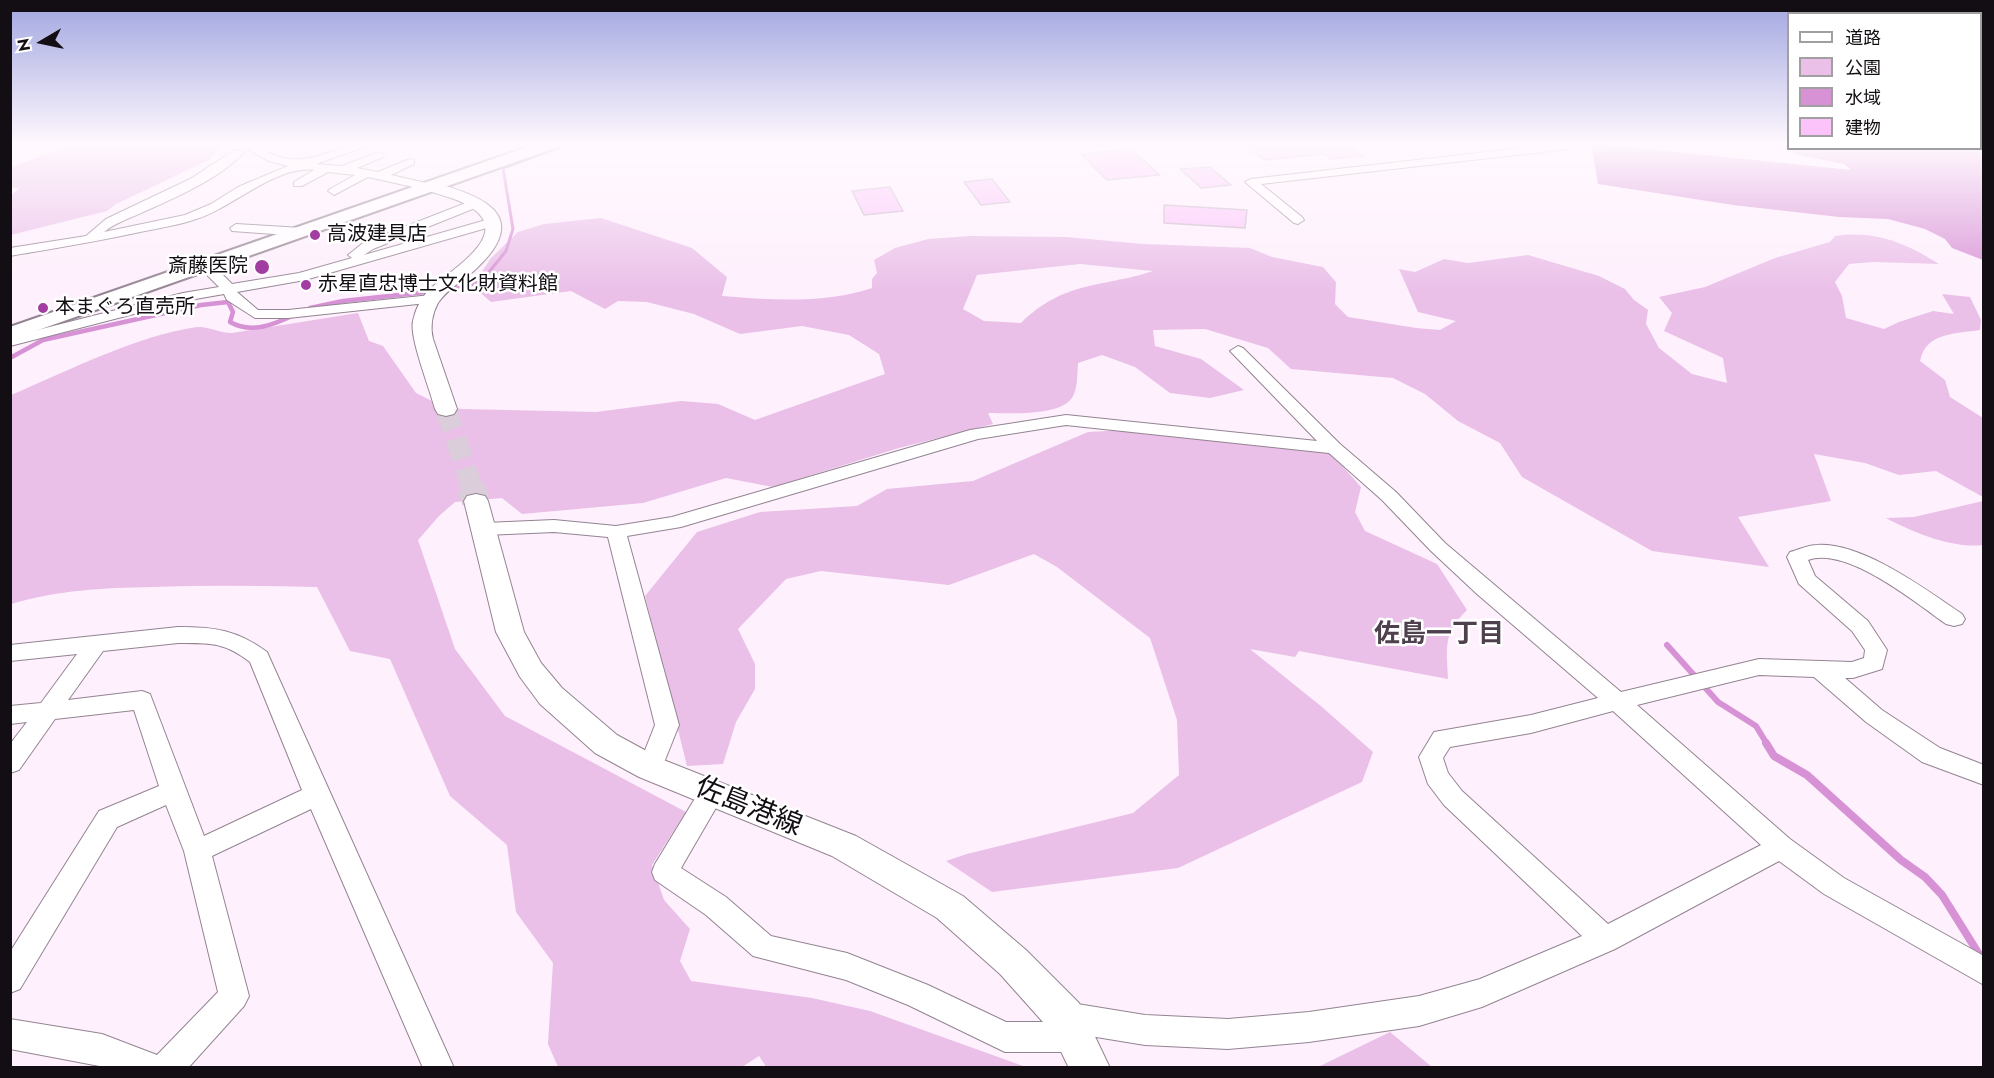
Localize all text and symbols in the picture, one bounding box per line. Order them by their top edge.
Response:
north arrow [12,12,72,72]
legend [1787,12,1982,150]
text: 道路 [1845,25,1881,51]
text: N [11,37,36,53]
text: 公園 [1845,55,1881,81]
text: 水域 [1845,85,1881,111]
text: 建物 [1845,115,1881,141]
place label: 高波建具店 [327,223,427,247]
marker: 高波建具店 [308,228,322,242]
place label: 斎藤医院 [168,255,248,279]
marker: 斎藤医院 [253,258,271,276]
place label: 赤星直忠博士文化財資料館 [318,273,558,297]
marker: 赤星直忠博士文化財資料館 [299,278,313,292]
place label: 本まぐろ直売所 [55,296,195,320]
marker: 本まぐろ直売所 [36,301,50,315]
district label: 佐島一丁目 [1374,620,1504,652]
street label: 佐島港線 [690,771,806,845]

